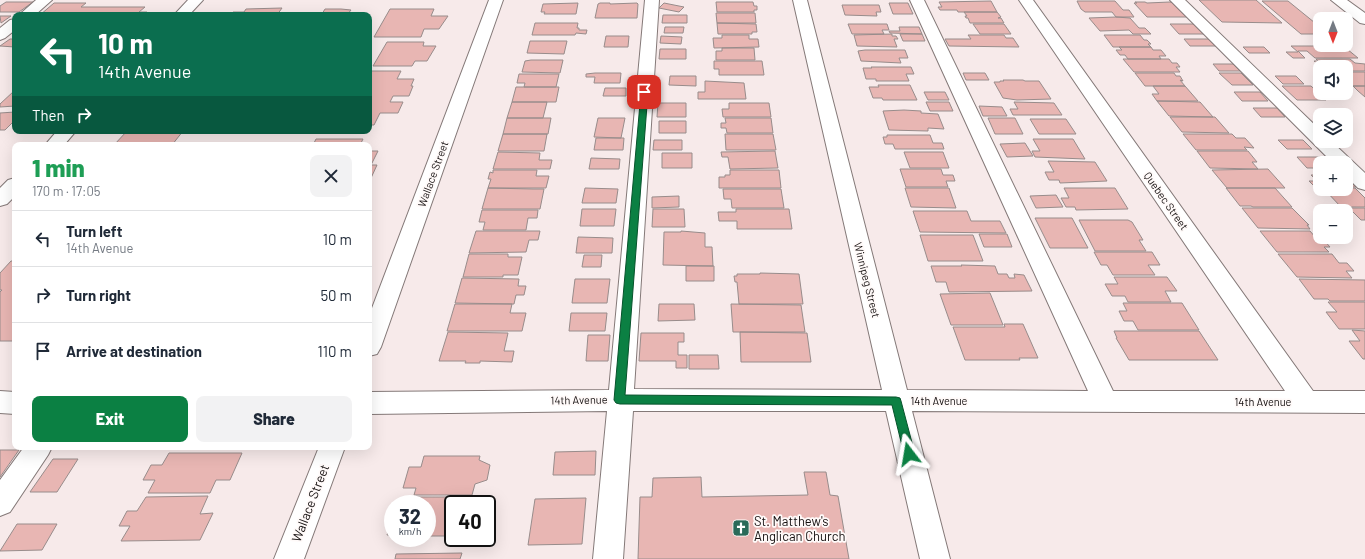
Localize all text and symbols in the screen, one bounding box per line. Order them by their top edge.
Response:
north arrow [1313,12,1353,52]
map controls [1313,12,1353,244]
text: 10 m [98,26,153,60]
icon: left [32,28,84,80]
text: 14th Avenue [98,60,191,82]
button: sound [1313,60,1353,100]
pin [627,75,661,109]
icon: arrive [633,81,655,103]
icon: right [73,104,95,126]
text: Then [32,106,65,124]
button: layers [1313,108,1353,148]
street label: Wallace Street [415,139,450,209]
text: 1 min [32,153,85,182]
button: close [310,155,352,197]
button: + [1313,156,1353,196]
street label: Quebec Street [1142,169,1191,232]
text: 170 m · 17:05 [32,183,100,199]
button: − [1313,204,1353,244]
text: Turn left [66,222,122,240]
icon: left [32,228,54,250]
text: 10 m [323,230,352,248]
text: 14th Avenue [66,240,133,256]
street label: Winnipeg Street [852,241,883,319]
icon: right [32,284,54,306]
text: Turn right [66,286,131,304]
text: 50 m [320,286,352,304]
icon: arrive [32,340,54,362]
text: Arrive at destination [66,342,202,360]
text: 110 m [318,342,352,360]
street label: 14th Avenue [550,393,608,406]
street label: 14th Avenue [910,394,968,407]
street label: 14th Avenue [1234,395,1292,408]
button: Exit [32,396,188,442]
button: Share [196,396,352,442]
position arrow [888,433,930,475]
street label: Wallace Street [288,462,332,544]
speed limit sign: 40 [444,495,496,547]
text: 32 [399,504,421,528]
place label: St. Matthew's Anglican Church [754,513,845,544]
church icon: St. Matthew's Anglican Church [731,518,751,538]
text: km/h [399,525,421,537]

